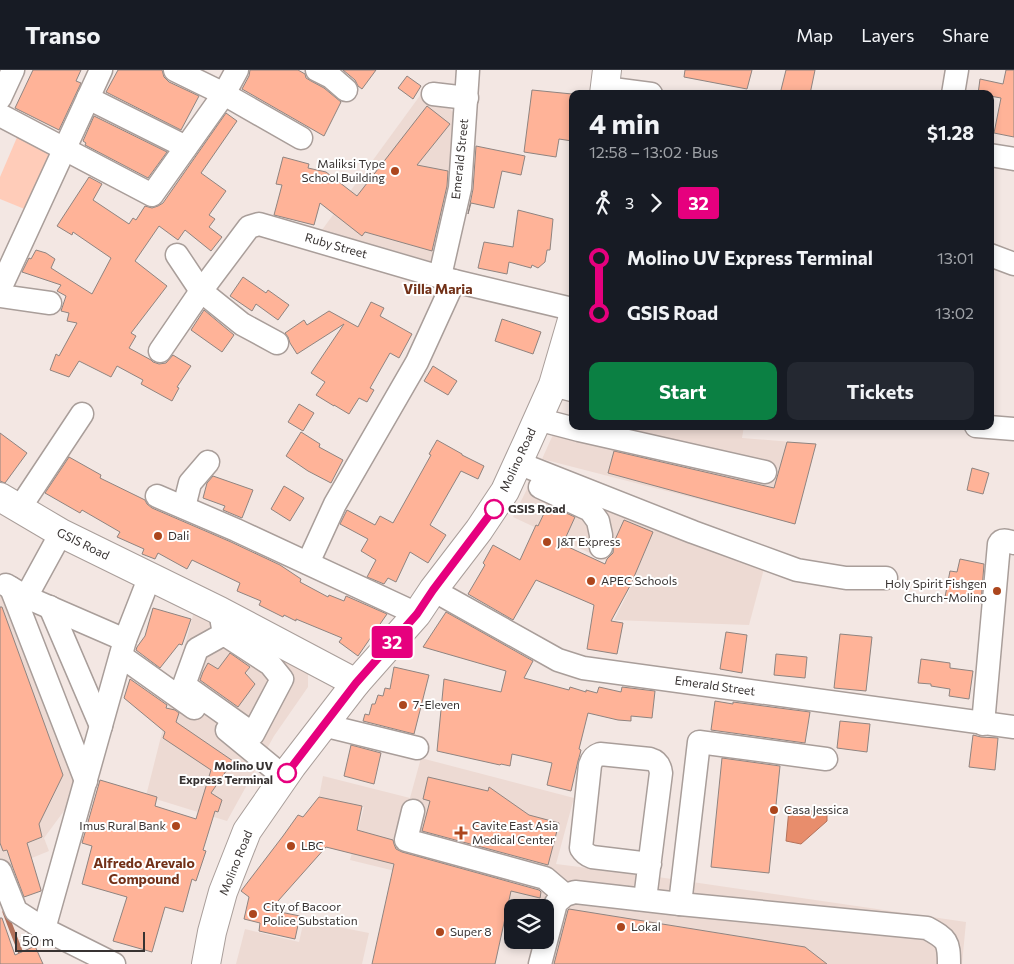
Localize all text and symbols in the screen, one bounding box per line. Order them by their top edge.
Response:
text: Transo [25,20,101,49]
text: Map [796,24,833,46]
text: Layers [861,24,914,46]
text: Share [942,24,989,46]
text: 4 min [589,106,660,140]
street label: Emerald Street [448,118,470,200]
text: $1.28 [927,121,974,144]
text: 12:58 – 13:02 · Bus [589,142,718,161]
place label: Maliksi Type School Building [301,156,385,184]
marker: Maliksi Type School Building [389,165,401,177]
icon: walk [589,189,617,217]
icon: forward [642,189,670,217]
text: 32 [688,192,709,214]
text: 3 [625,193,634,212]
street label: Ruby Street [304,229,369,261]
text: Molino UV Express Terminal [627,246,873,269]
text: 13:01 [937,248,974,267]
district label: Villa Maria [403,280,473,297]
text: GSIS Road [627,301,718,324]
text: 13:02 [935,303,974,322]
button: Start [589,362,777,420]
button: Tickets [787,362,974,420]
street label: Molino Road [496,425,538,494]
marker: GSIS Road [484,499,504,519]
place label: GSIS Road [508,501,566,515]
street label: GSIS Road [55,524,112,562]
place label: Dali [168,528,189,542]
marker: Dali [152,530,164,542]
place label: J&T Express [557,534,620,549]
marker: J&T Express [541,536,553,548]
place label: APEC Schools [601,573,677,587]
marker: APEC Schools [585,575,597,587]
place label: Holy Spirit Fishgen Church-Molino [885,576,987,604]
marker: Holy Spirit Fishgen Church-Molino [991,585,1003,597]
line badge: 32 [370,626,414,658]
text: 32 [382,631,402,653]
street label: Emerald Street [674,672,756,698]
place label: 7-Eleven [413,697,460,711]
marker: 7-Eleven [397,699,409,711]
place label: Molino UV Express Terminal [179,758,273,786]
marker: Molino UV Express Terminal [277,763,297,783]
place label: Casa Jessica [784,802,849,817]
marker: Casa Jessica [768,804,780,816]
place label: Imus Rural Bank [79,818,166,832]
place label: Cavite East Asia Medical Center [472,818,558,846]
marker: Imus Rural Bank [170,820,182,832]
marker: Cavite East Asia Medical Center [454,826,468,840]
street label: Molino Road [216,828,255,897]
place label: LBC [301,838,324,852]
marker: LBC [285,840,297,852]
district label: Alfredo Arevalo Compound [93,854,195,887]
place label: City of Bacoor Police Substation [263,899,358,927]
map controls [504,899,554,949]
button: layers [504,899,554,949]
marker: City of Bacoor Police Substation [247,908,259,920]
place label: Lokal [631,919,661,933]
marker: Lokal [615,921,627,933]
place label: Super 8 [450,924,492,938]
marker: Super 8 [434,926,446,938]
scale bar [15,929,145,952]
text: 50 m [22,932,54,949]

